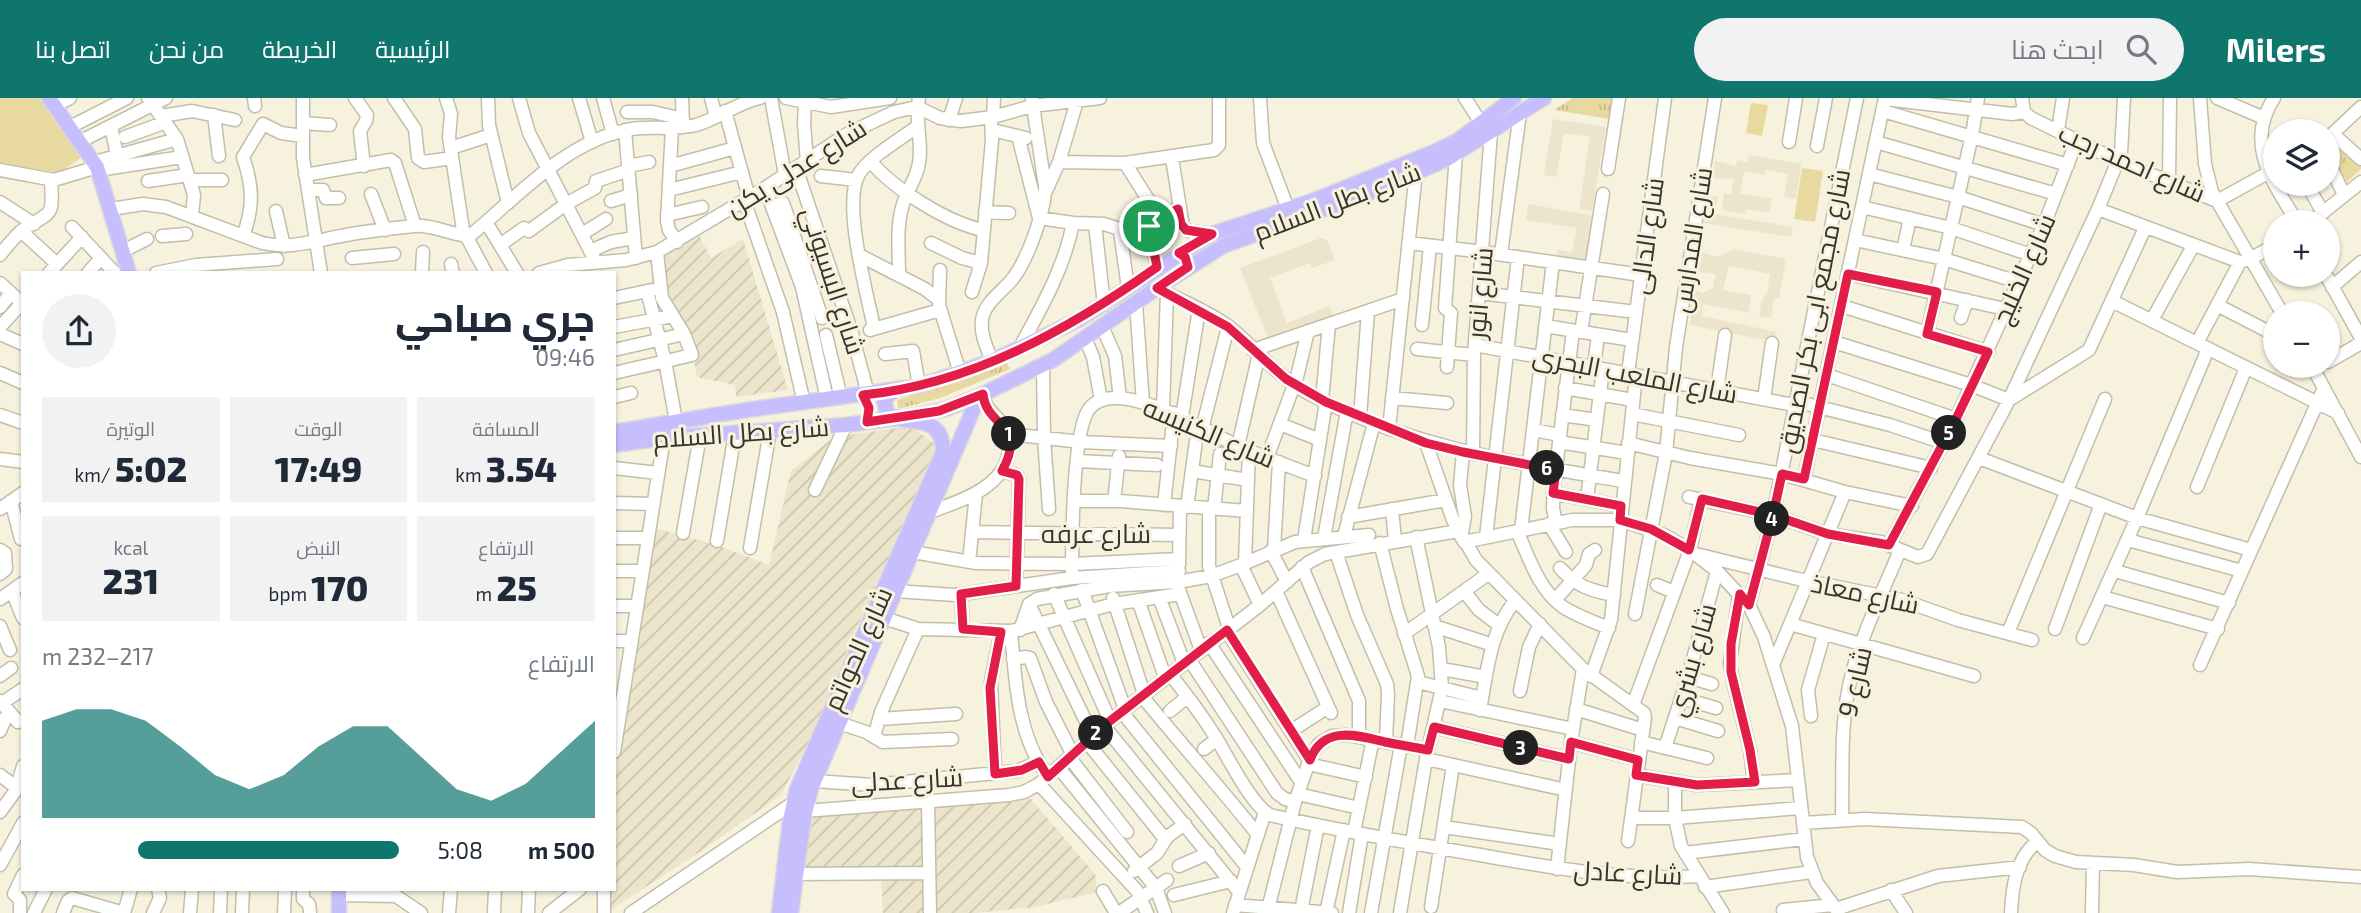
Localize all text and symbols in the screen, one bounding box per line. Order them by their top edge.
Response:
search box [1694,18,2184,81]
text: Milers [2226,29,2326,69]
icon: search [2122,30,2160,68]
text: ابحث هنا [2011,33,2104,64]
text: اتصل بنا [35,34,111,63]
text: من نحن [149,34,224,63]
text: الخريطة [262,34,337,63]
text: الرئيسية [375,34,450,63]
street label: شارع عدلى يكن [719,111,873,225]
street label: شارع احمد رجب [2053,115,2211,211]
map controls [2263,119,2340,378]
button: layers [2263,119,2340,196]
street label: شارع بطل السلام [1248,154,1426,250]
street label: شارع المدارس [1664,165,1720,315]
street label: شارع مجمع ابى بكر الصديق [1770,166,1858,456]
street label: شارع الدالى [1622,175,1672,297]
pin [1119,196,1179,256]
street label: شارع البسيوني [789,203,873,360]
icon: arrive [1130,207,1168,245]
street label: شارع الخليج [1984,208,2064,330]
button: + [2263,210,2340,287]
street label: شارع انور [1459,246,1501,342]
button: share [42,294,116,368]
text: جري صباحي [395,294,595,340]
button: − [2263,301,2340,378]
street label: شارع الملعب البحرى [1530,338,1740,412]
text: 09:46 [535,343,595,371]
street label: شارع الكنيسه [1138,390,1280,476]
street label: شارع بطل السلام [652,410,830,457]
pin: 1 [992,416,1026,452]
pin: 5 [1932,416,1966,450]
text: الوتيرة [106,417,155,440]
text: الوقت [294,417,343,440]
text: المسافة [472,417,540,440]
text: 5 [1943,421,1954,444]
text: 1 [1004,422,1013,445]
text: 5:02 [115,447,187,489]
text: 17:49 [275,447,362,489]
text: 3.54 [486,447,557,489]
pin: 6 [1530,450,1564,486]
text: 6 [1541,456,1552,479]
text: /km [74,463,115,486]
text: km [455,463,486,486]
pin: 4 [1754,502,1790,536]
text: 4 [1765,507,1778,530]
street label: شارع عرفه [1041,517,1151,551]
text: kcal [113,536,148,559]
text: النبض [296,536,341,559]
text: الارتفاع [478,536,534,559]
text: 231 [103,559,159,601]
text: 170 [311,566,368,608]
text: 25 [496,566,537,608]
street label: شارع معاذ [1808,566,1922,622]
text: bpm [269,582,311,605]
text: m [476,582,496,605]
street label: شارع الحواتم [816,582,901,717]
street label: شارع بشري [1660,600,1727,721]
text: 217–232 m [42,642,153,670]
street label: شارع 9 [1830,644,1880,720]
text: الارتفاع [528,649,595,677]
pin: 2 [1078,716,1114,750]
text: 2 [1090,721,1101,744]
pin: 3 [1504,730,1538,766]
text: 3 [1515,736,1526,759]
street label: شارع عدلى [850,760,964,800]
text: 5:08 [437,836,483,864]
text: 500 m [528,836,595,864]
street label: شارع عادل [1573,853,1683,893]

